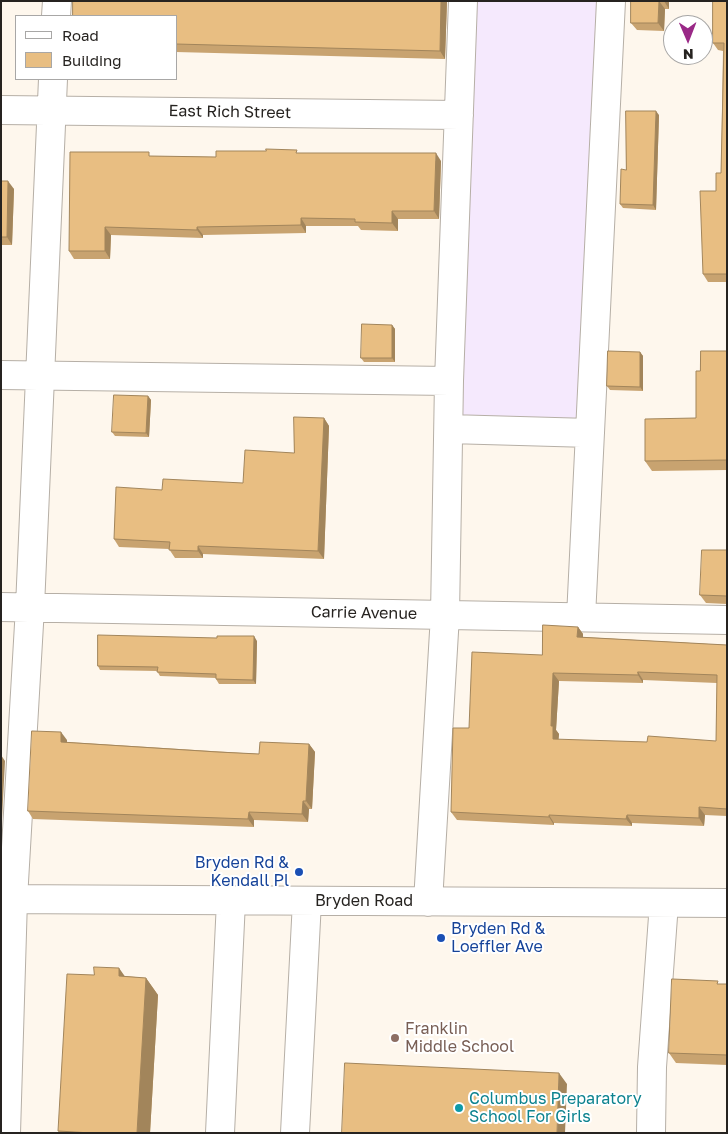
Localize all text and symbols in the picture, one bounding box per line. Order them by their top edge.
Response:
legend [15,15,178,80]
north arrow [663,15,713,65]
text: Road [62,26,99,44]
text: N [683,46,694,63]
text: Building [62,51,122,69]
street label: East Rich Street [169,101,291,123]
street label: Carrie Avenue [311,602,417,624]
place label: Bryden Rd & Kendall Pl [195,853,289,891]
marker: Bryden Rd & Kendall Pl [293,866,305,878]
street label: Bryden Road [315,891,413,911]
place label: Bryden Rd & Loeffler Ave [451,919,545,957]
marker: Bryden Rd & Loeffler Ave [435,932,447,944]
place label: Franklin Middle School [405,1019,514,1057]
marker: Franklin Middle School [389,1032,401,1044]
place label: Columbus Preparatory School For Girls [469,1089,642,1127]
marker: Columbus Preparatory School For Girls [453,1102,465,1114]

